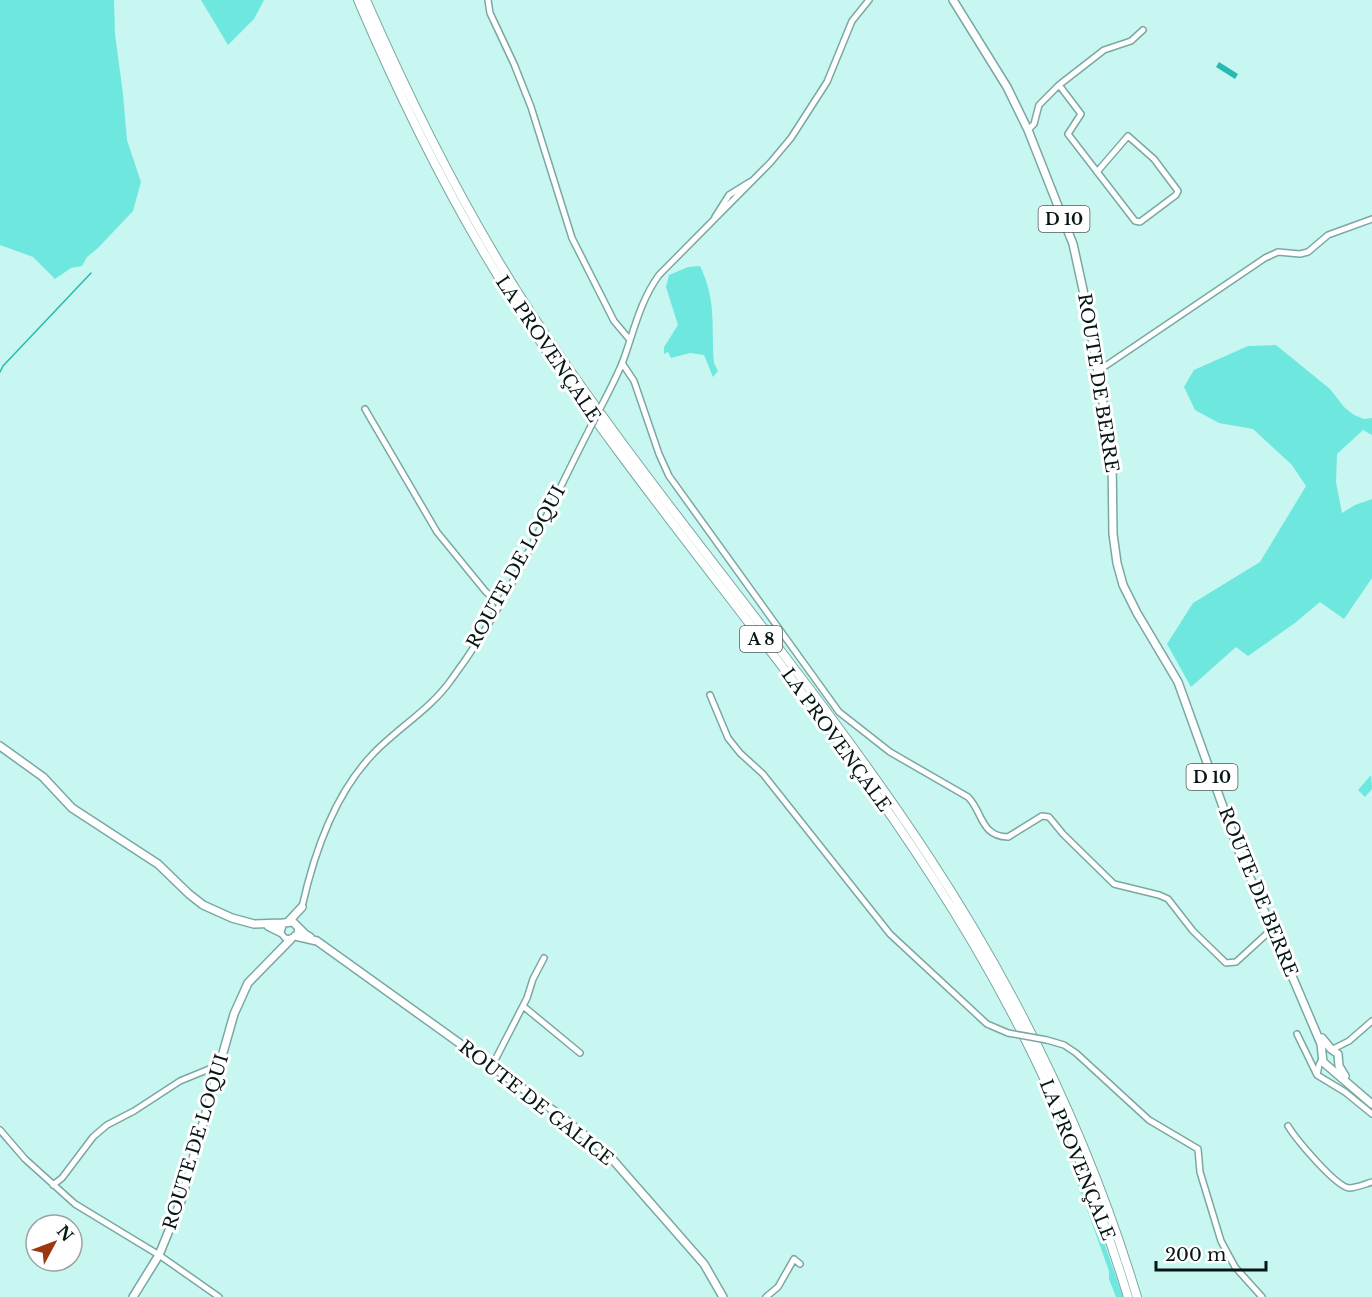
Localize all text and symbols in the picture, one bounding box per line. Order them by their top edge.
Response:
road number: D 10 [1038,206,1090,232]
street label: LA PROVENÇALE [491,272,605,426]
street label: ROUTE DE BERRE [1073,292,1123,474]
street label: ROUTE DE LOQUI [462,482,570,652]
road number: A 8 [740,626,782,652]
street label: LA PROVENÇALE [777,664,895,816]
road number: D 10 [1186,764,1238,790]
street label: ROUTE DE BERRE [1214,804,1302,980]
street label: ROUTE DE GALICE [454,1036,618,1170]
street label: ROUTE DE LOQUI [159,1051,233,1233]
street label: LA PROVENÇALE [1035,1076,1119,1244]
north arrow [24,1213,84,1273]
text: N [53,1221,78,1245]
scale bar [1156,1234,1266,1272]
text: 200 m [1165,1244,1226,1266]

